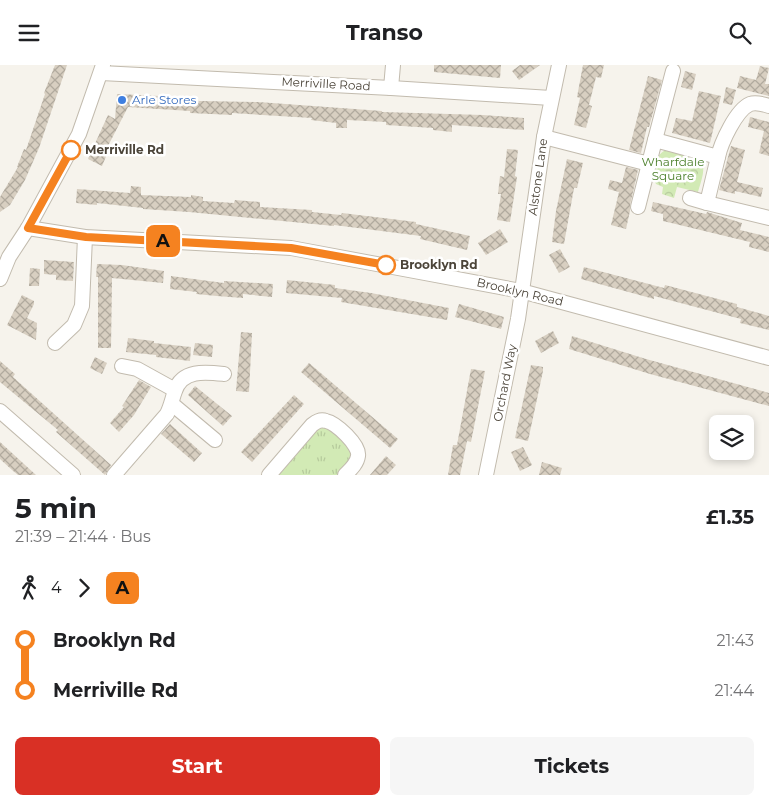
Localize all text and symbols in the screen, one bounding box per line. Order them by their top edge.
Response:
icon: menu [15,19,43,47]
text: Transo [346,19,423,46]
icon: search [726,19,754,47]
street label: Merriville Road [281,74,371,93]
place label: Arle Stores [132,92,196,107]
marker: Arle Stores [116,94,128,106]
street label: Alstone Lane [525,137,550,217]
marker: Merriville Rd [61,140,81,160]
place label: Merriville Rd [85,142,164,157]
park label: Wharfdale Square [642,154,704,183]
line badge: A [147,225,179,257]
text: A [156,230,170,252]
marker: Brooklyn Rd [376,255,396,275]
place label: Brooklyn Rd [400,257,477,272]
street label: Brooklyn Road [475,274,565,309]
street label: Orchard Way [490,342,519,423]
map controls [709,415,754,460]
button: layers [709,415,754,460]
text: 5 min [15,491,97,525]
text: £1.35 [706,506,754,529]
text: 21:39 – 21:44 · Bus [15,527,151,546]
icon: walk [15,574,43,602]
icon: forward [70,574,98,602]
text: A [116,577,129,599]
text: 4 [51,578,62,597]
text: Brooklyn Rd [53,629,176,652]
text: 21:43 [716,631,754,650]
text: Merriville Rd [53,679,178,702]
text: 21:44 [715,681,754,700]
button: Start [15,737,380,795]
button: Tickets [390,737,754,795]

